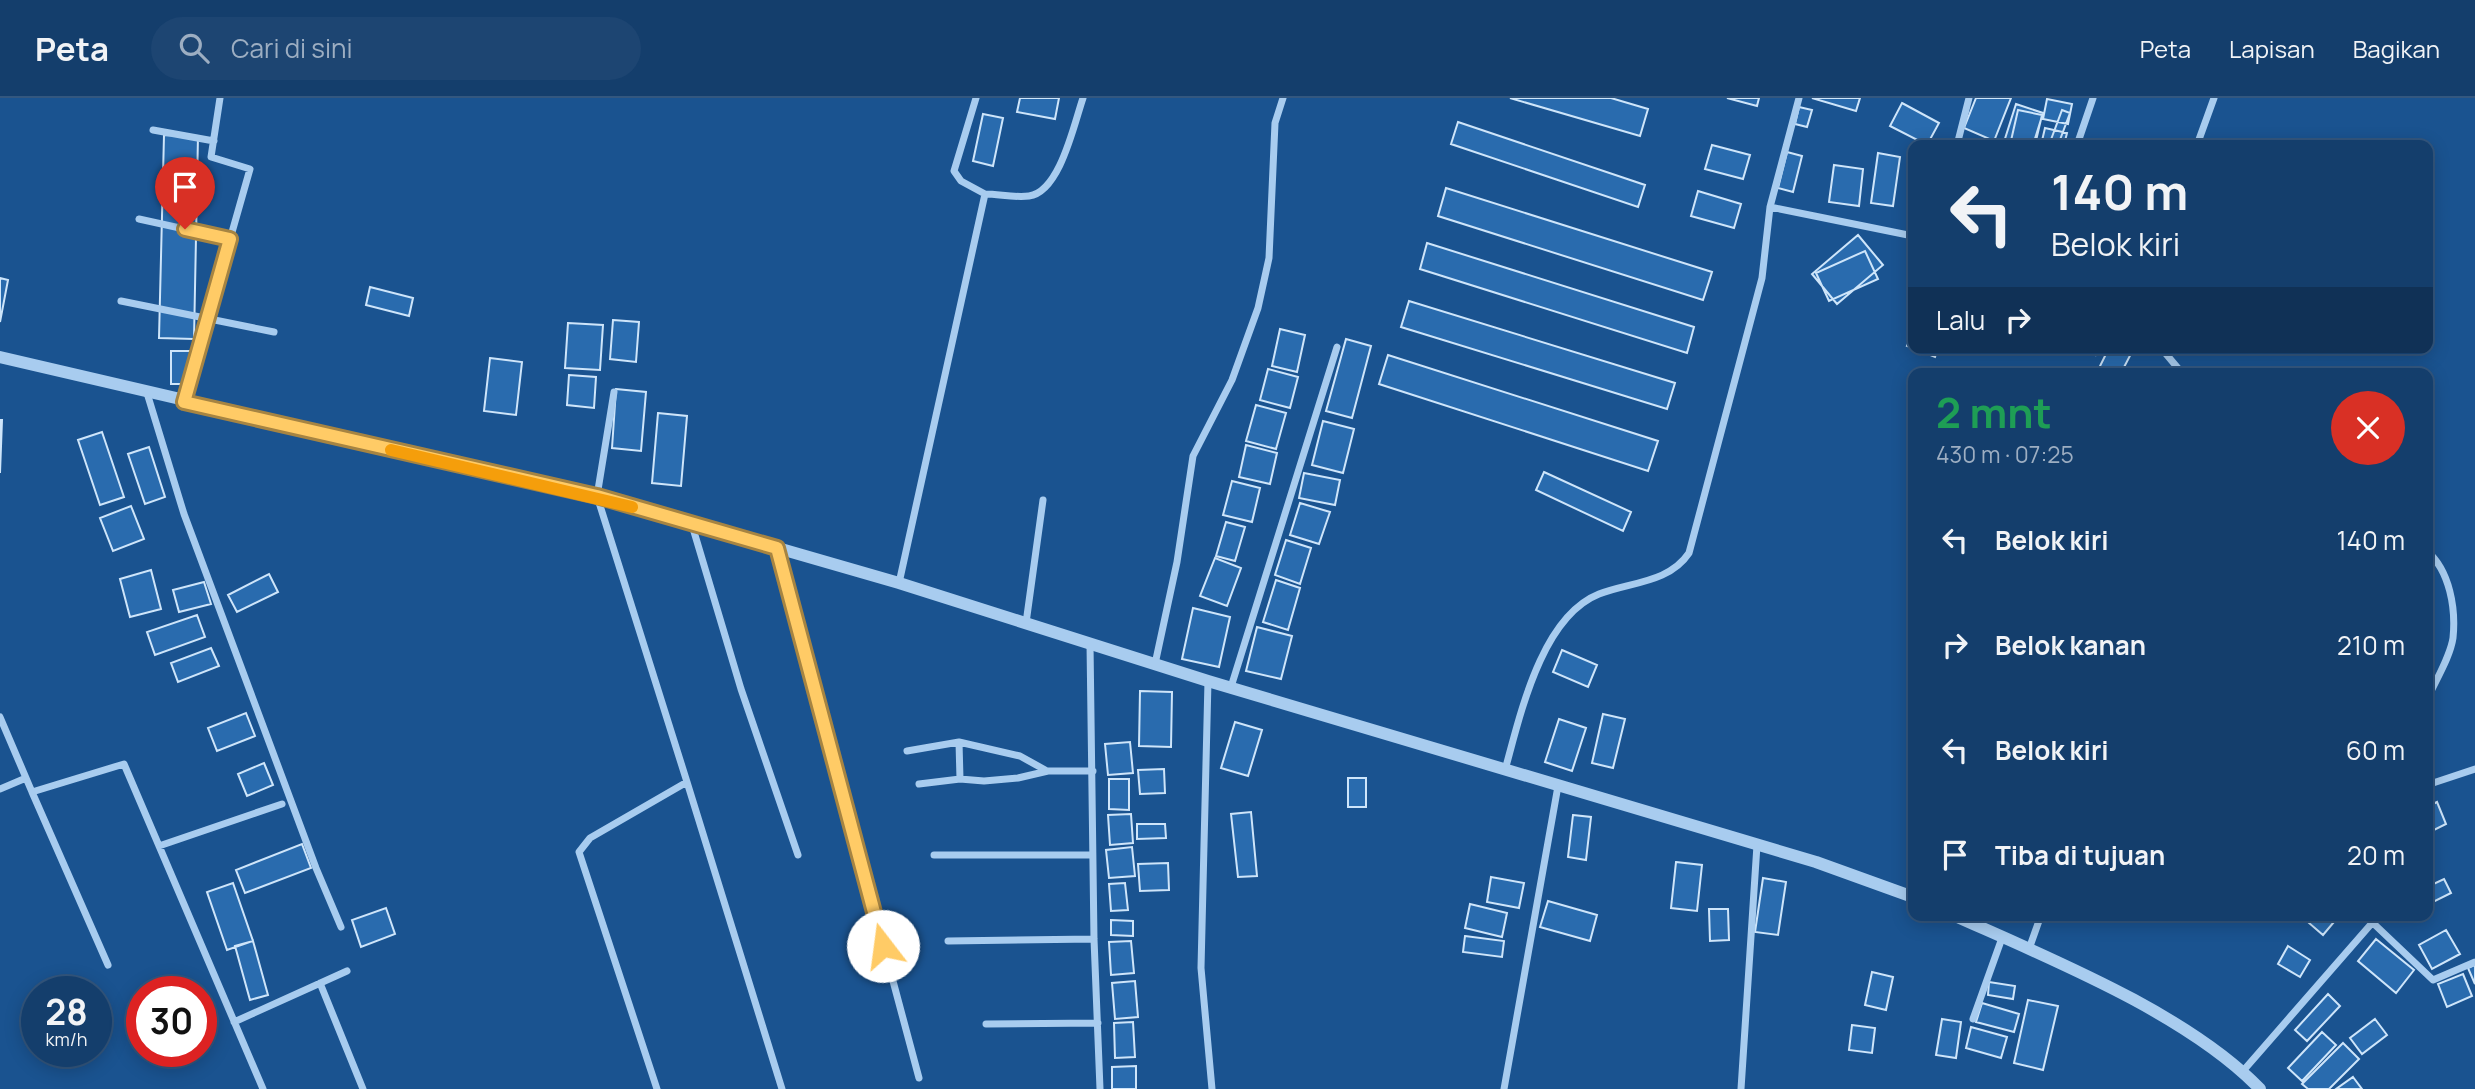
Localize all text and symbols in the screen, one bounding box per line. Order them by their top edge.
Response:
search box [151,17,641,80]
text: Peta [35,26,109,71]
icon: search [175,29,213,67]
text: Cari di sini [231,30,353,66]
text: Peta [2140,32,2191,65]
text: Lapisan [2229,32,2315,65]
text: Bagikan [2353,32,2440,65]
pin [155,157,215,229]
text: 140 m [2051,158,2188,225]
icon: arrive [166,168,204,206]
icon: left [1936,168,2027,259]
text: Belok kiri [2051,222,2180,266]
icon: right [1999,301,2037,339]
text: Lalu [1936,302,1985,338]
text: 2 mnt [1936,383,2052,441]
button: close [2331,391,2405,465]
text: 430 m · 07:25 [1936,438,2074,470]
icon: left [1936,521,1974,559]
text: Belok kiri [1995,522,2109,558]
text: 140 m [2336,522,2405,558]
icon: right [1936,626,1974,664]
text: Belok kanan [1995,627,2146,663]
text: 210 m [2337,627,2405,663]
icon: left [1936,731,1974,769]
text: Belok kiri [1995,732,2109,768]
text: 60 m [2346,732,2405,768]
icon: arrive [1936,836,1974,874]
text: Tiba di tujuan [1995,837,2165,873]
text: 20 m [2347,837,2405,873]
position arrow [846,909,920,983]
speed limit sign: 30 [126,976,217,1067]
text: 28 [45,988,88,1036]
text: km/h [46,1027,87,1051]

